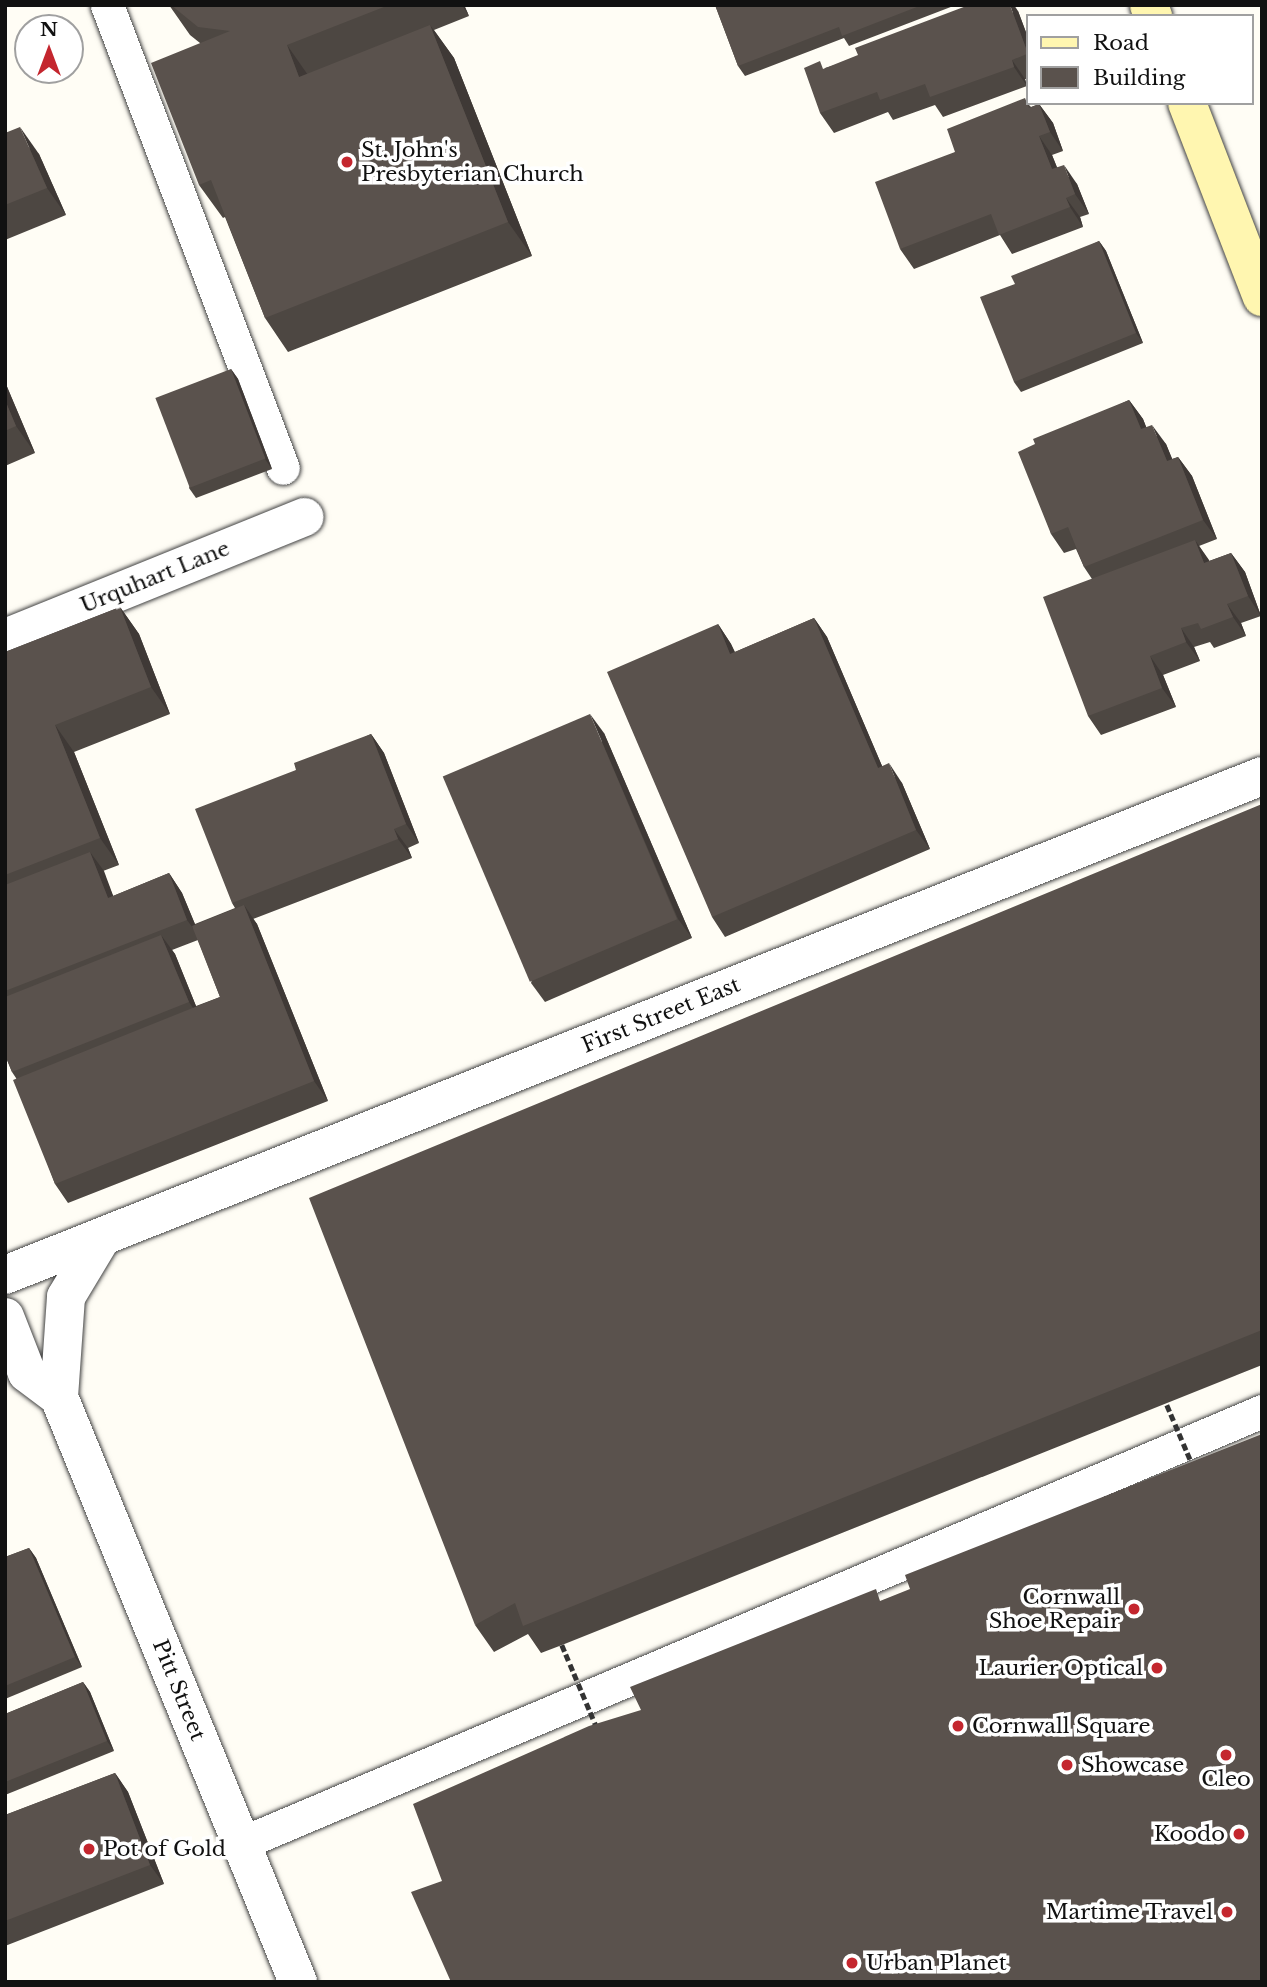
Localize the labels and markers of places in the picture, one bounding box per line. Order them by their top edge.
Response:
place label: St. John's Presbyterian Church [361,137,584,187]
marker: St. John's Presbyterian Church [339,154,355,170]
place label: Cornwall Shoe Repair [989,1584,1120,1634]
marker: Cornwall Shoe Repair [1126,1601,1142,1617]
place label: Laurier Optical [978,1655,1143,1681]
marker: Laurier Optical [1149,1660,1165,1676]
place label: Cornwall Square [972,1713,1150,1739]
marker: Cornwall Square [950,1718,966,1734]
marker: Cleo [1218,1747,1234,1763]
place label: Showcase [1081,1752,1184,1778]
marker: Showcase [1059,1757,1075,1773]
place label: Cleo [1201,1766,1251,1792]
place label: Koodo [1154,1821,1225,1847]
marker: Koodo [1231,1826,1247,1842]
place label: Pot of Gold [103,1836,226,1862]
marker: Pot of Gold [81,1841,97,1857]
place label: Martime Travel [1045,1899,1213,1925]
marker: Martime Travel [1219,1904,1235,1920]
place label: Urban Planet [866,1950,1007,1976]
marker: Urban Planet [844,1955,860,1971]

